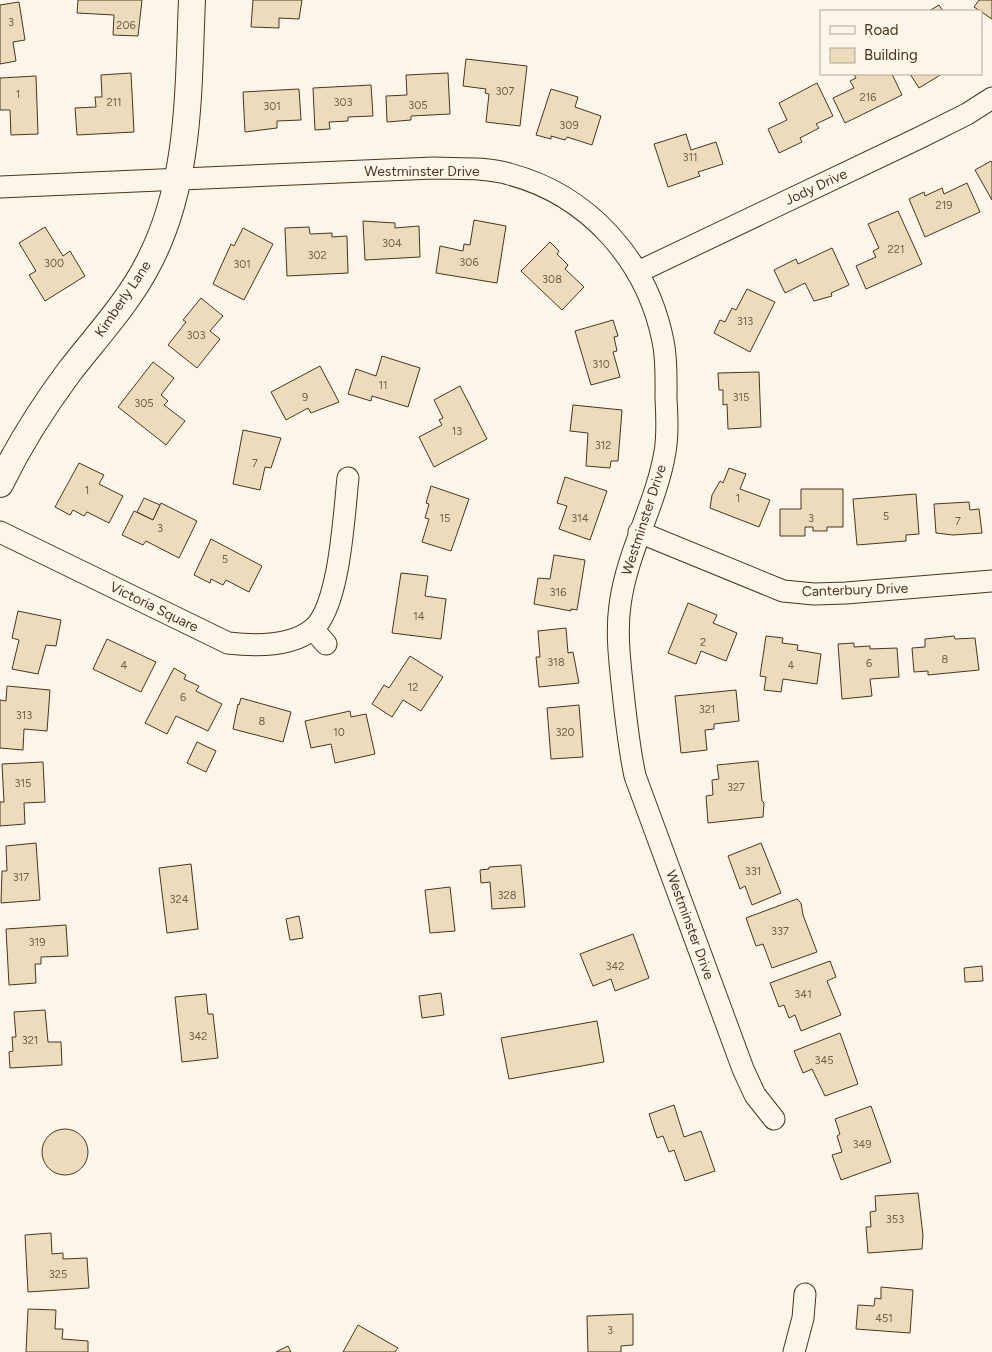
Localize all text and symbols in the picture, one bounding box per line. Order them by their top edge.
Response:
legend [820,10,982,75]
house number: 3 [8,16,14,29]
house number: 206 [116,19,136,32]
text: Road [864,21,899,39]
text: Building [864,46,918,64]
house number: 307 [496,85,515,98]
house number: 1 [16,88,20,101]
house number: 216 [860,91,876,104]
house number: 211 [106,96,122,109]
house number: 303 [333,96,353,109]
house number: 305 [408,99,428,112]
house number: 301 [263,100,281,113]
house number: 309 [559,119,579,132]
house number: 311 [682,151,698,164]
street label: Westminster Drive [364,163,480,180]
street label: Jody Drive [782,165,850,209]
house number: 219 [936,199,952,212]
house number: 304 [382,237,402,250]
house number: 221 [888,243,904,256]
house number: 302 [307,249,327,262]
house number: 306 [459,256,479,269]
house number: 300 [44,257,64,270]
street label: Kimberly Lane [91,257,155,340]
house number: 301 [233,258,251,271]
house number: 308 [542,273,562,286]
house number: 313 [737,315,753,328]
house number: 303 [186,329,206,342]
house number: 310 [592,358,610,371]
house number: 11 [378,379,388,392]
house number: 9 [302,391,308,404]
house number: 315 [733,391,749,404]
house number: 305 [134,397,154,410]
house number: 13 [452,425,462,438]
house number: 312 [595,439,611,452]
house number: 7 [252,457,258,470]
street label: Westminster Drive [618,462,670,577]
house number: 1 [85,484,89,497]
house number: 1 [736,492,740,505]
house number: 5 [883,510,889,523]
house number: 15 [440,512,450,525]
house number: 314 [571,512,589,525]
house number: 3 [808,512,814,525]
house number: 7 [955,515,961,528]
house number: 3 [157,522,163,535]
house number: 5 [222,553,228,566]
street label: Victoria Square [107,578,201,636]
street label: Canterbury Drive [801,580,909,600]
house number: 316 [550,586,566,599]
house number: 14 [413,610,425,623]
house number: 2 [700,636,706,649]
house number: 8 [942,653,949,666]
house number: 318 [547,656,565,669]
house number: 6 [866,657,872,670]
house number: 4 [121,659,128,672]
house number: 4 [788,659,795,672]
house number: 12 [408,681,418,694]
house number: 6 [180,691,186,704]
house number: 321 [699,703,715,716]
house number: 313 [16,709,32,722]
house number: 8 [259,715,266,728]
house number: 10 [333,726,345,739]
house number: 320 [555,726,575,739]
house number: 315 [15,777,31,790]
house number: 327 [727,781,745,794]
house number: 331 [745,865,761,878]
street label: Westminster Drive [662,868,718,982]
house number: 317 [13,871,29,884]
house number: 328 [498,889,517,902]
house number: 324 [170,893,189,906]
house number: 337 [771,925,789,938]
house number: 319 [29,936,45,949]
house number: 342 [606,960,624,973]
house number: 341 [794,988,812,1001]
house number: 342 [189,1030,207,1043]
house number: 321 [22,1034,38,1047]
house number: 345 [814,1054,834,1067]
house number: 349 [852,1138,872,1151]
house number: 353 [886,1213,904,1226]
house number: 325 [49,1268,67,1281]
house number: 451 [875,1312,893,1325]
house number: 3 [607,1324,613,1337]

